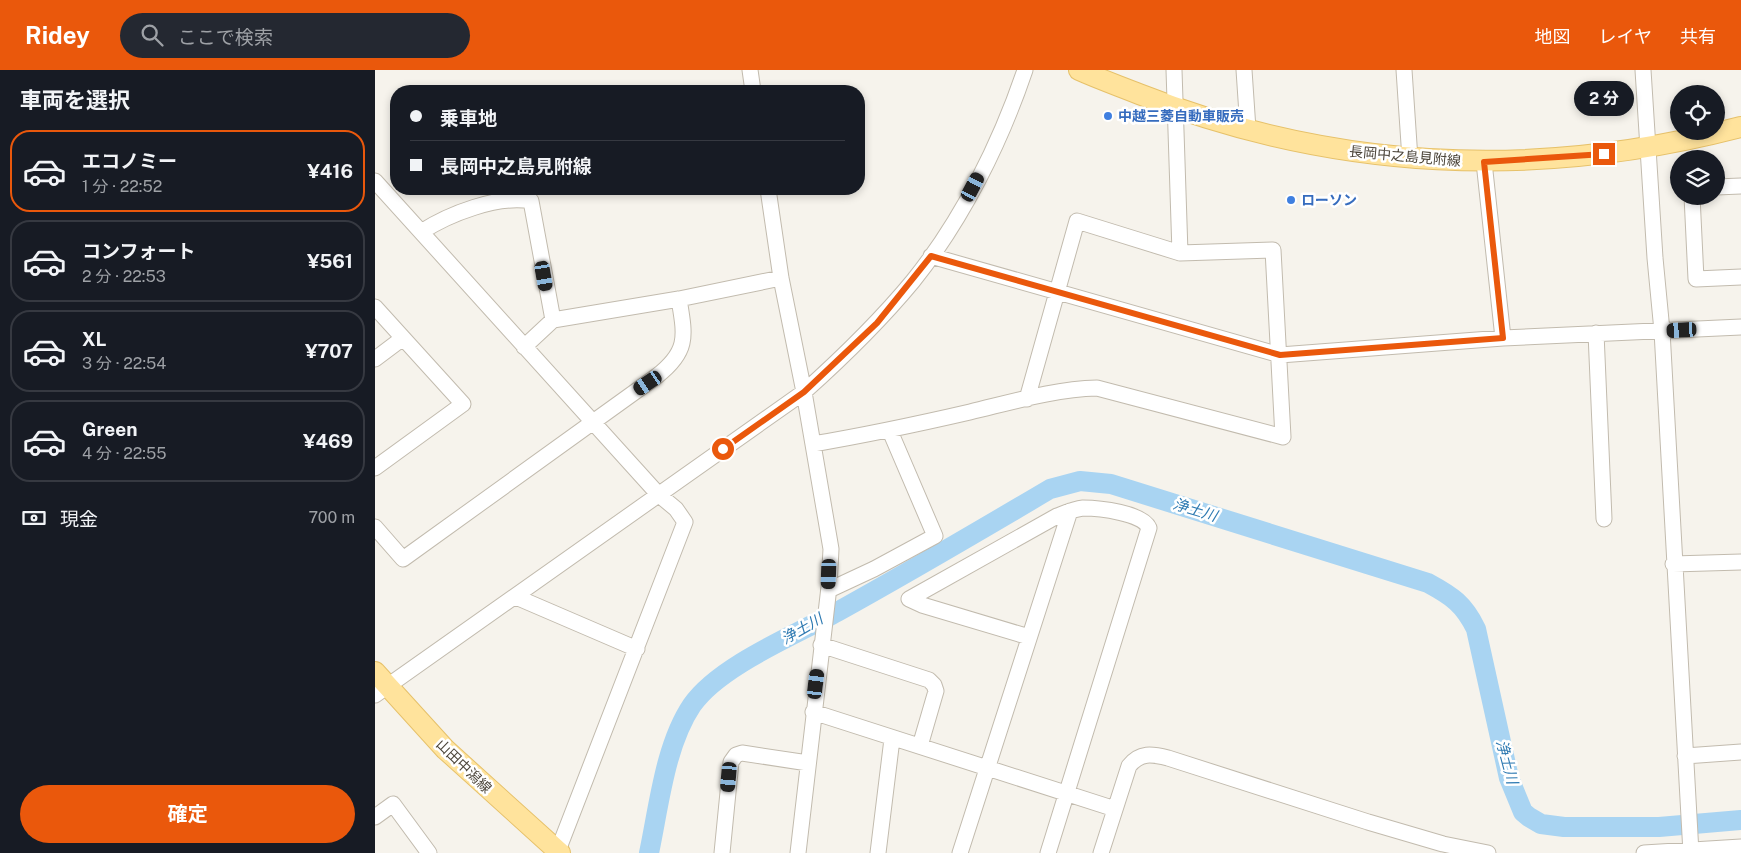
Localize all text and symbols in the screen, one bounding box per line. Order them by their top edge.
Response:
search box [120,13,470,58]
text: Ridey [25,21,90,49]
icon: search [138,21,166,49]
text: ここで検索 [178,26,273,48]
text: 地図 [1535,26,1571,47]
text: レイヤ [1599,26,1652,47]
text: 共有 [1680,26,1716,47]
callout: 2 分 [1574,82,1634,116]
map controls [1670,85,1725,205]
button: locate [1670,85,1725,140]
text: 車両を選択 [20,87,130,113]
text: 2 分 [1589,89,1619,108]
text: 乗車地 [440,107,497,129]
place label: 中越三菱自動車販売 [1118,108,1244,124]
marker: 中越三菱自動車販売 [1102,110,1114,122]
street label: 長岡中之島見附線 [1349,143,1461,169]
route end [1593,143,1615,165]
icon: car [22,149,67,194]
text: エコノミー [82,150,177,172]
button: layers [1670,150,1725,205]
text: 長岡中之島見附線 [440,155,592,177]
text: ¥416 [307,160,353,182]
car [959,170,986,204]
text: 1 分 · 22:52 [82,177,162,196]
place label: ローソン [1301,192,1357,208]
marker: ローソン [1285,194,1297,206]
icon: car [22,239,67,284]
text: コンフォート [82,240,195,262]
text: ¥561 [307,250,353,272]
car [534,260,553,292]
text: 2 分 · 22:53 [82,267,166,286]
car [1666,322,1697,338]
text: XL [82,328,107,350]
icon: car [22,329,67,374]
text: ¥707 [305,340,353,362]
text: 3 分 · 22:54 [82,354,166,373]
car [631,368,664,398]
text: Green [82,418,137,440]
icon: car [22,419,67,464]
text: ¥469 [303,430,353,452]
route start [712,438,734,460]
text: 4 分 · 22:55 [82,444,166,463]
water label: 浄土川 [1171,495,1221,525]
icon: cash [20,504,48,532]
text: 現金 [60,508,98,530]
text: 700 m [309,508,355,527]
car [820,559,837,589]
water label: 浄土川 [778,609,827,647]
car [806,668,825,700]
street label: 山田中潟線 [433,736,495,796]
water label: 浄土川 [1493,738,1522,788]
car [720,761,737,793]
button: 確定 [20,785,355,843]

